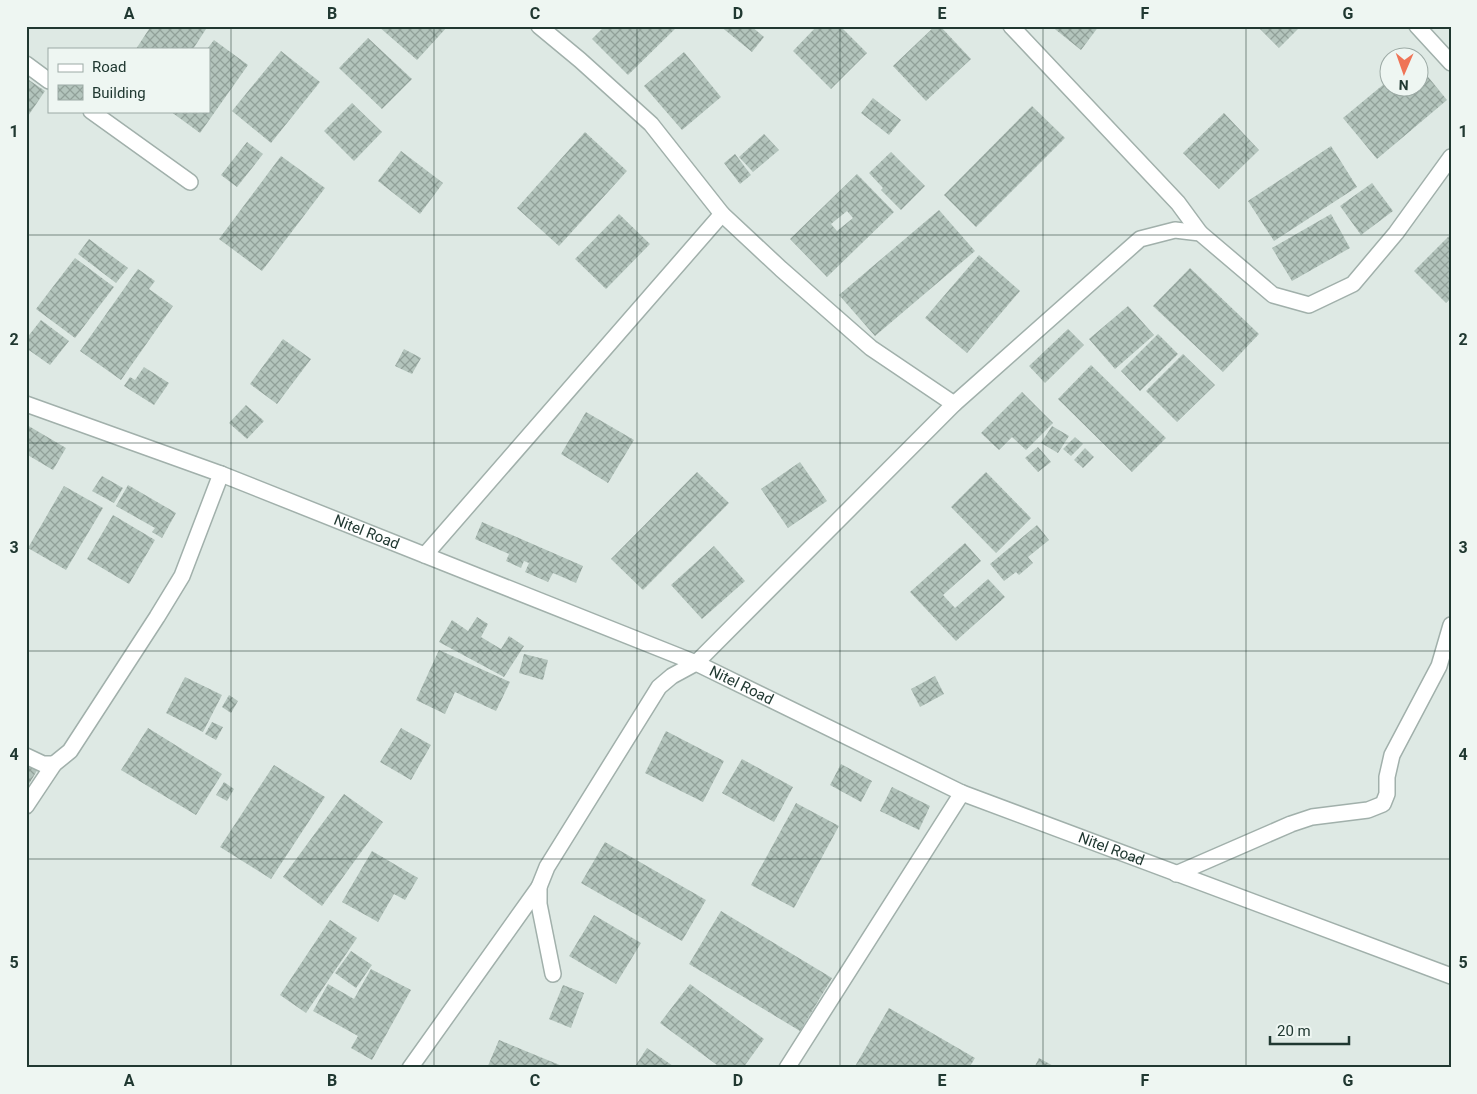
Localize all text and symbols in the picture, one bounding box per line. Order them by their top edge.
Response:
text: A [124,4,135,23]
text: B [327,4,337,23]
text: C [530,4,540,23]
text: D [733,4,743,23]
text: E [938,4,947,23]
text: F [1141,4,1150,23]
text: G [1343,4,1354,23]
legend [48,48,210,112]
north arrow [1380,48,1430,98]
text: Road [92,58,126,76]
text: N [1398,77,1409,93]
text: Building [92,84,146,102]
text: 1 [9,122,19,141]
text: 1 [1458,122,1468,141]
text: 2 [9,330,19,349]
text: 2 [1458,330,1468,349]
street label: Nitel Road [331,511,402,553]
text: 3 [9,538,19,557]
text: 3 [1458,538,1468,557]
street label: Nitel Road [706,662,776,708]
text: 4 [9,745,19,764]
text: 4 [1458,745,1468,764]
street label: Nitel Road [1076,828,1147,869]
text: 5 [9,953,19,972]
text: 5 [1458,953,1468,972]
scale bar [1270,1014,1348,1046]
text: 20 m [1277,1022,1311,1040]
text: A [124,1071,135,1090]
text: B [327,1071,337,1090]
text: C [530,1071,540,1090]
text: D [733,1071,743,1090]
text: E [938,1071,947,1090]
text: F [1141,1071,1150,1090]
text: G [1343,1071,1354,1090]

